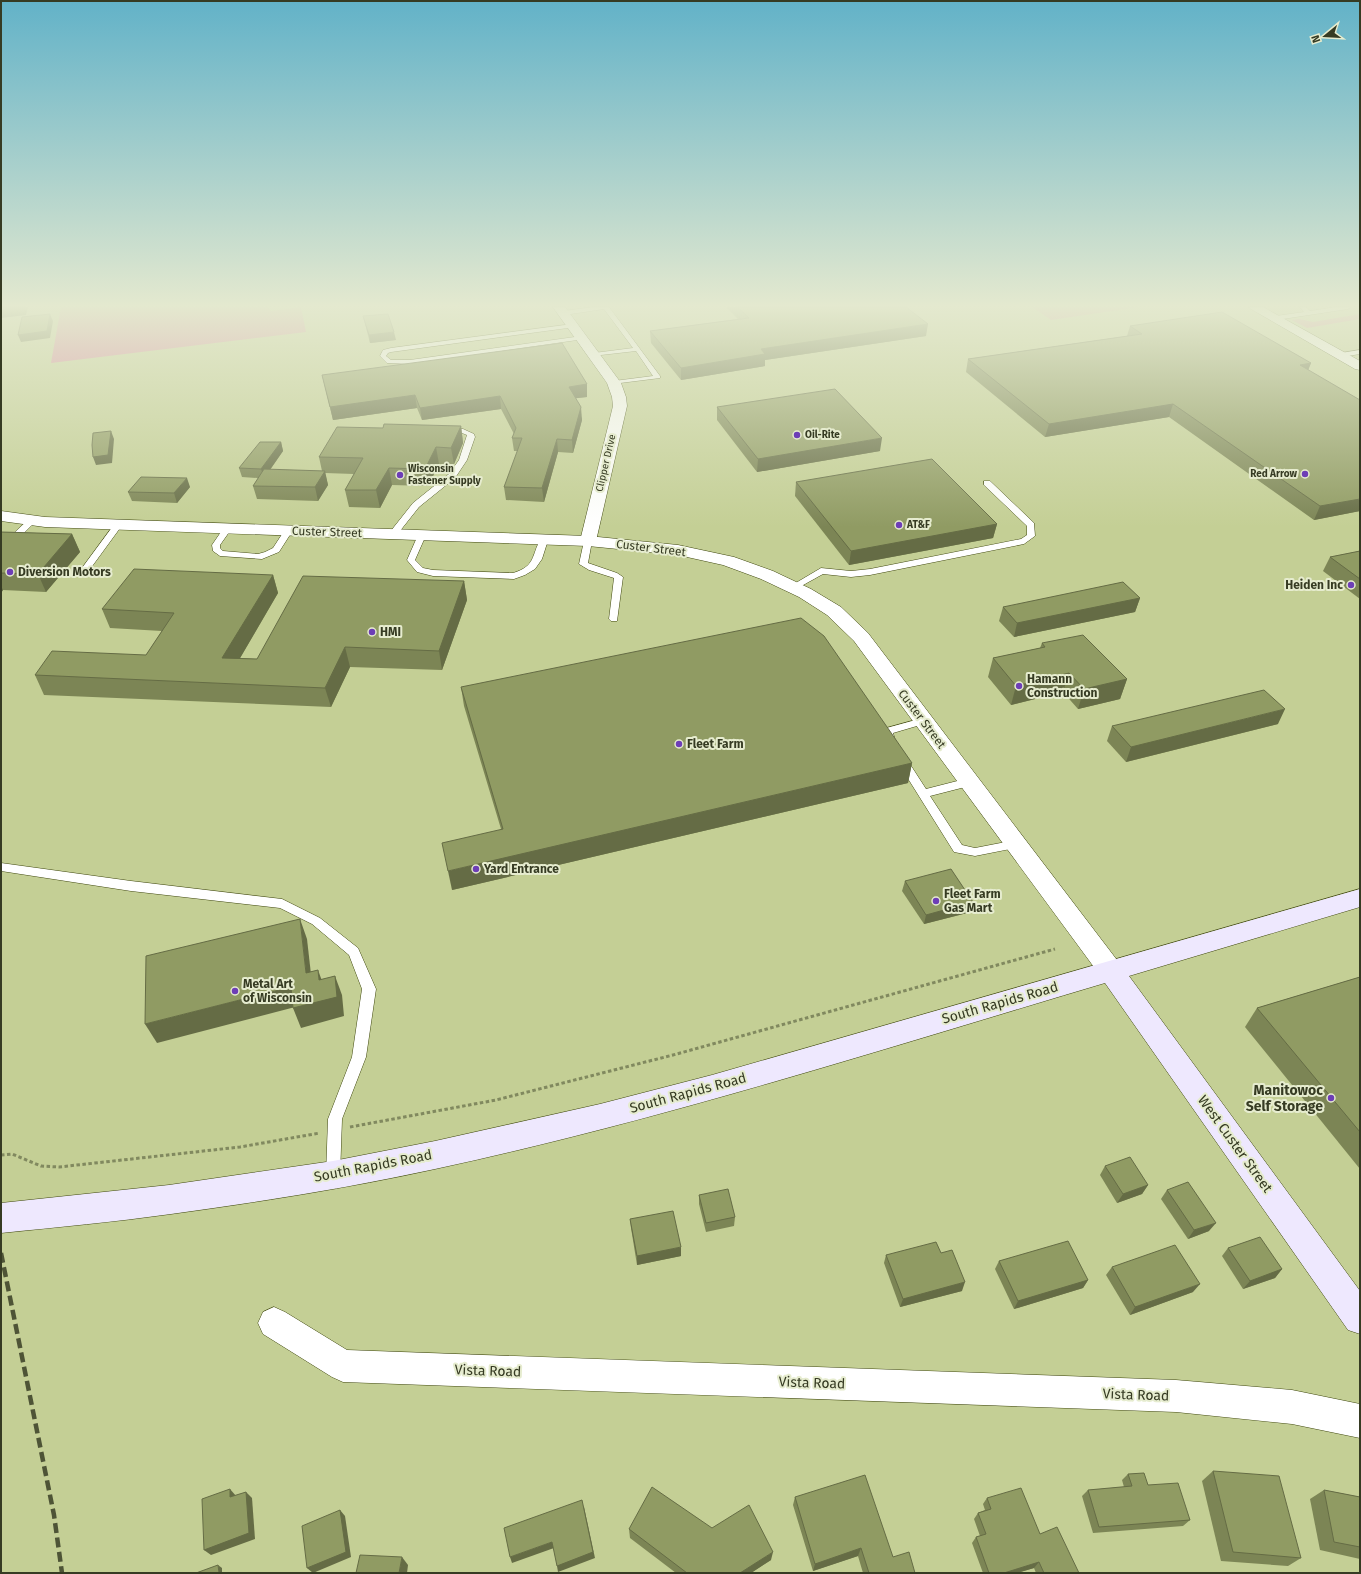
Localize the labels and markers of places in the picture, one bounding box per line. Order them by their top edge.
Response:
place label: Oil-Rite [805,429,840,441]
marker: Oil-Rite [792,430,802,440]
place label: Wisconsin Fastener Supply [408,463,482,487]
place label: Red Arrow [1250,468,1297,480]
marker: Red Arrow [1300,469,1310,479]
marker: Wisconsin Fastener Supply [395,470,405,480]
place label: AT&F [906,519,930,531]
marker: AT&F [894,520,904,530]
place label: Diversion Motors [18,565,111,579]
marker: Diversion Motors [5,567,15,577]
place label: Heiden Inc [1285,578,1343,592]
marker: Heiden Inc [1346,580,1356,590]
place label: HMI [380,625,401,639]
marker: HMI [367,627,377,637]
place label: Hamann Construction [1027,672,1097,700]
marker: Hamann Construction [1014,681,1024,691]
place label: Fleet Farm [687,737,744,751]
marker: Fleet Farm [674,739,684,749]
place label: Yard Entrance [483,862,559,876]
marker: Yard Entrance [471,864,481,874]
place label: Fleet Farm Gas Mart [944,887,1001,915]
marker: Fleet Farm Gas Mart [931,896,941,906]
place label: Metal Art of Wisconsin [243,977,312,1005]
marker: Metal Art of Wisconsin [230,986,240,996]
place label: Manitowoc Self Storage [1246,1082,1323,1115]
marker: Manitowoc Self Storage [1326,1093,1336,1103]

